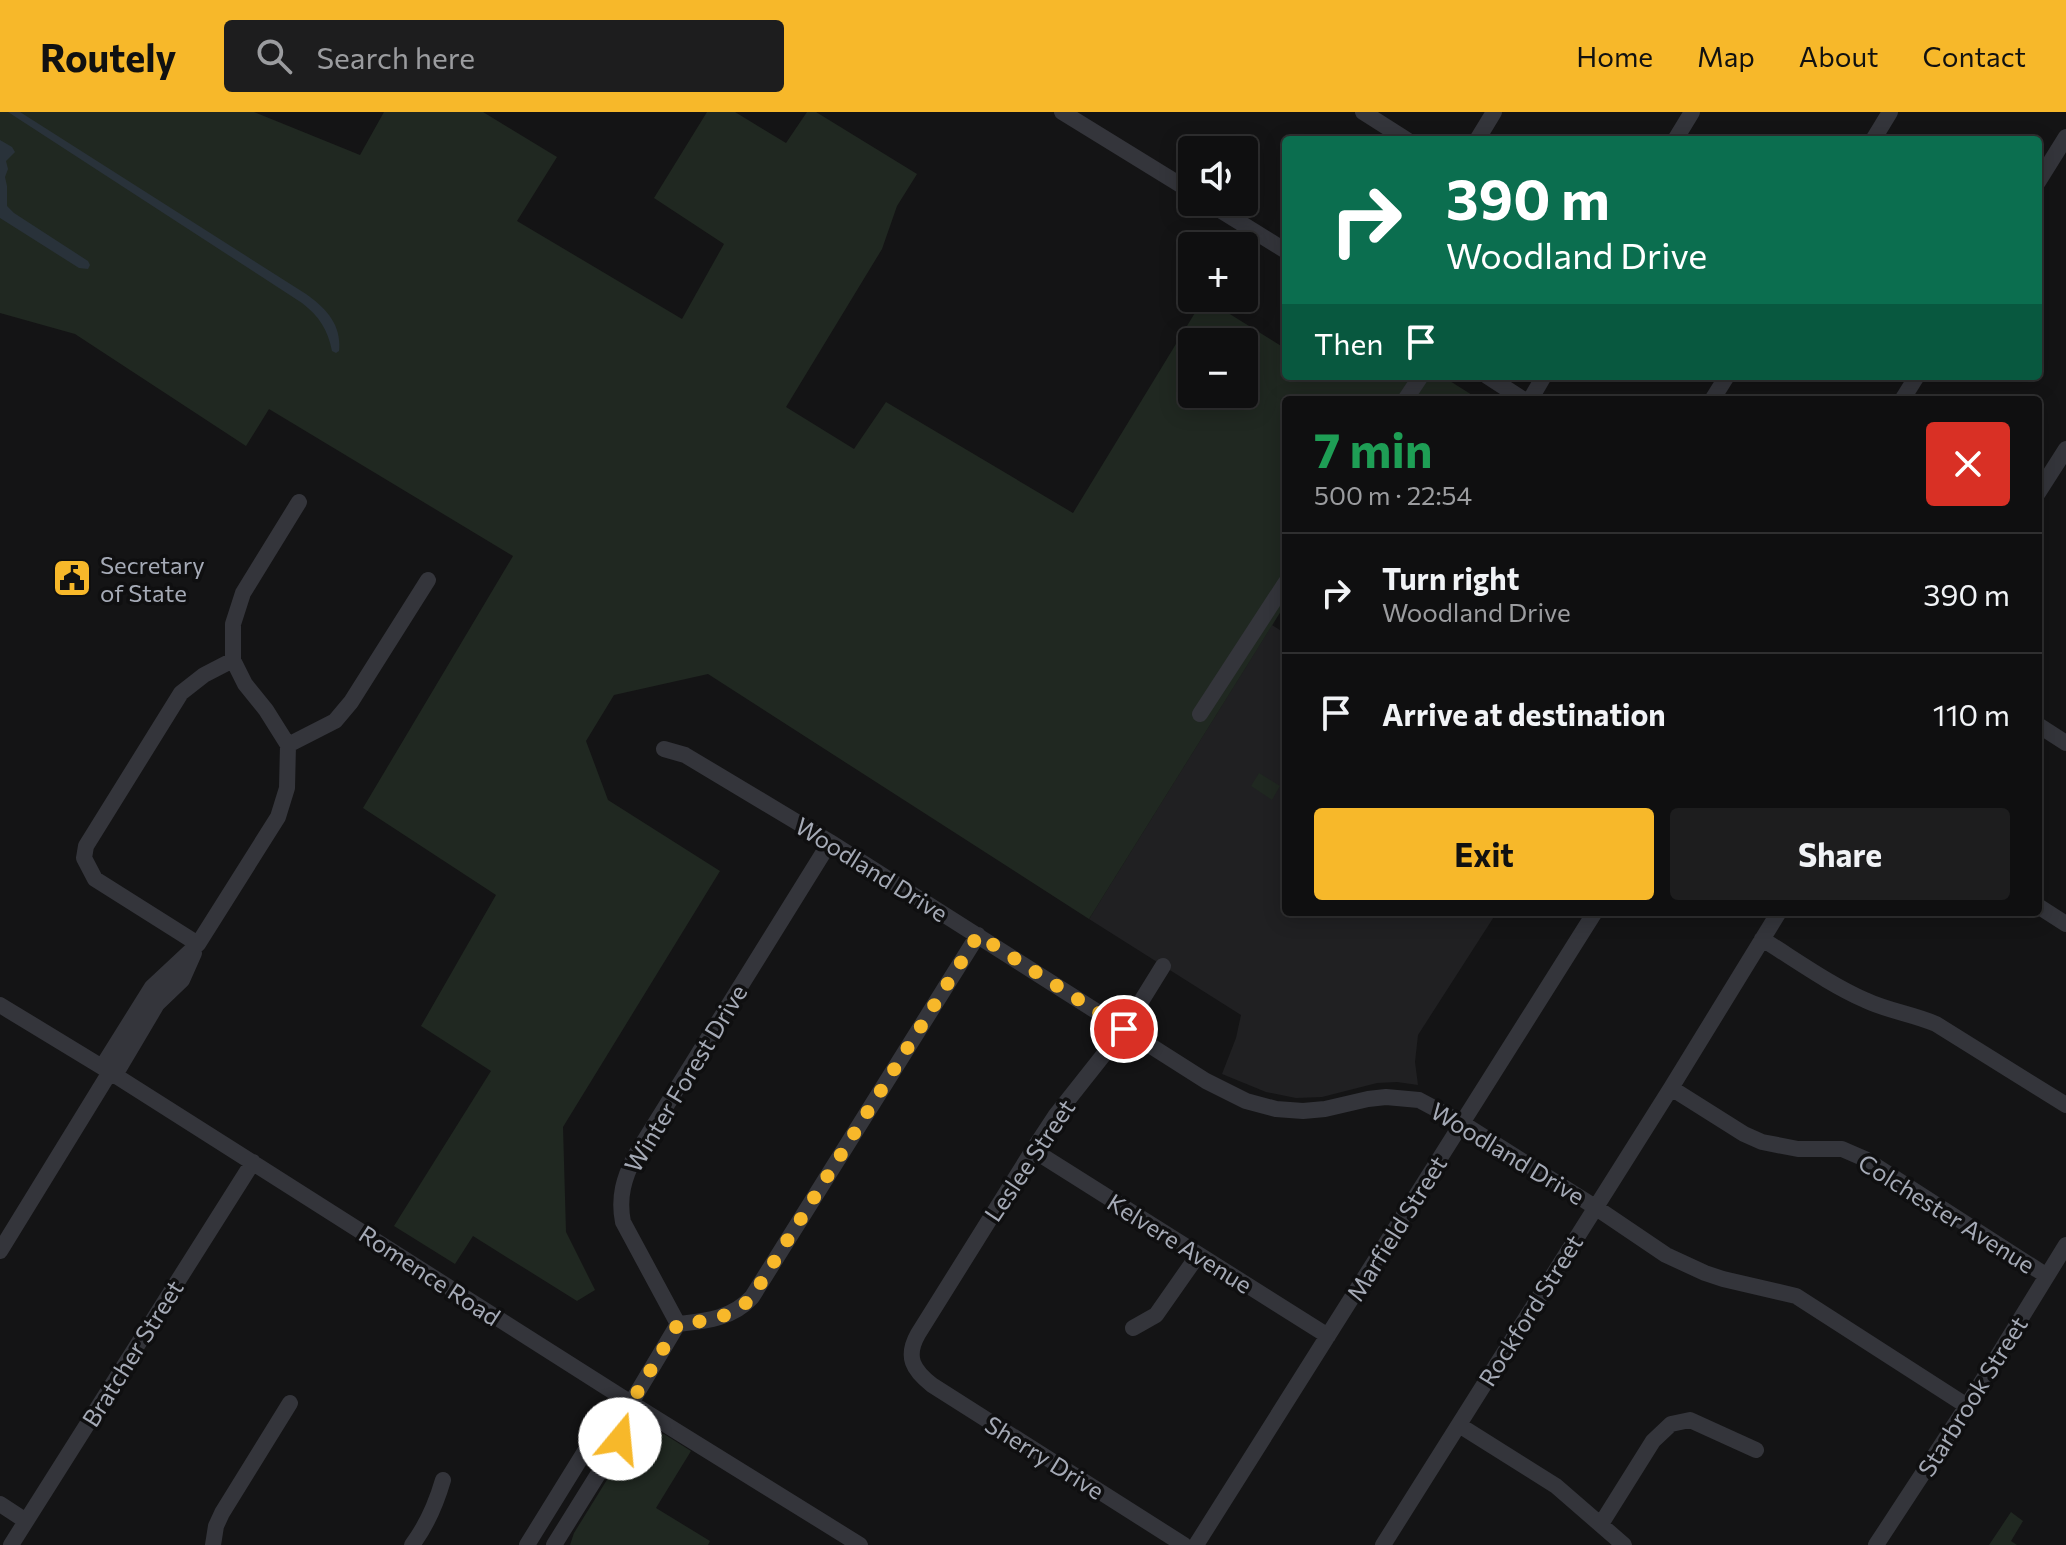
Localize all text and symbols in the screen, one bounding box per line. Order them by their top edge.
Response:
search box [224,20,784,92]
text: Routely [40,33,176,80]
icon: search [252,34,296,78]
text: Search here [316,38,475,75]
text: Home [1576,39,1653,73]
text: Map [1697,39,1755,73]
text: About [1799,39,1879,73]
text: Contact [1923,39,2026,73]
map controls [1178,136,1258,408]
button: sound [1178,136,1258,216]
text: 390 m [1446,163,1610,232]
icon: right [1314,168,1418,272]
button: + [1178,232,1258,312]
text: Woodland Drive [1446,232,1707,276]
icon: arrive [1399,320,1443,364]
text: Then [1314,324,1383,361]
button: − [1178,328,1258,408]
text: 7 min [1314,419,1433,478]
button: close [1926,422,2010,506]
text: 500 m · 22:54 [1314,479,1472,510]
place label: Secretary of State [100,550,205,607]
public building icon: Secretary of State [51,557,93,599]
text: Turn right [1382,559,1519,596]
icon: right [1314,571,1358,615]
text: 390 m [1923,575,2010,612]
text: Woodland Drive [1382,596,1571,627]
icon: arrive [1314,691,1358,735]
text: Arrive at destination [1382,695,1666,732]
text: 110 m [1933,695,2010,732]
button: Exit [1314,808,1654,900]
button: Share [1670,808,2010,900]
street label: Woodland Drive [790,811,954,927]
street label: Winter Forest Drive [618,979,752,1177]
pin [1090,995,1158,1063]
icon: arrive [1102,1007,1146,1051]
street label: Leslee Street [978,1093,1081,1227]
street label: Woodland Drive [1426,1096,1590,1210]
street label: Colchester Avenue [1853,1147,2041,1279]
street label: Marfield Street [1340,1150,1452,1306]
street label: Kelvere Avenue [1102,1187,1258,1299]
street label: Romence Road [354,1219,506,1331]
street label: Rockford Street [1472,1229,1588,1391]
street label: Bratcher Street [75,1274,189,1432]
street label: Starbrook Street [1911,1310,2033,1481]
position arrow [578,1397,662,1481]
street label: Sherry Drive [980,1409,1110,1505]

